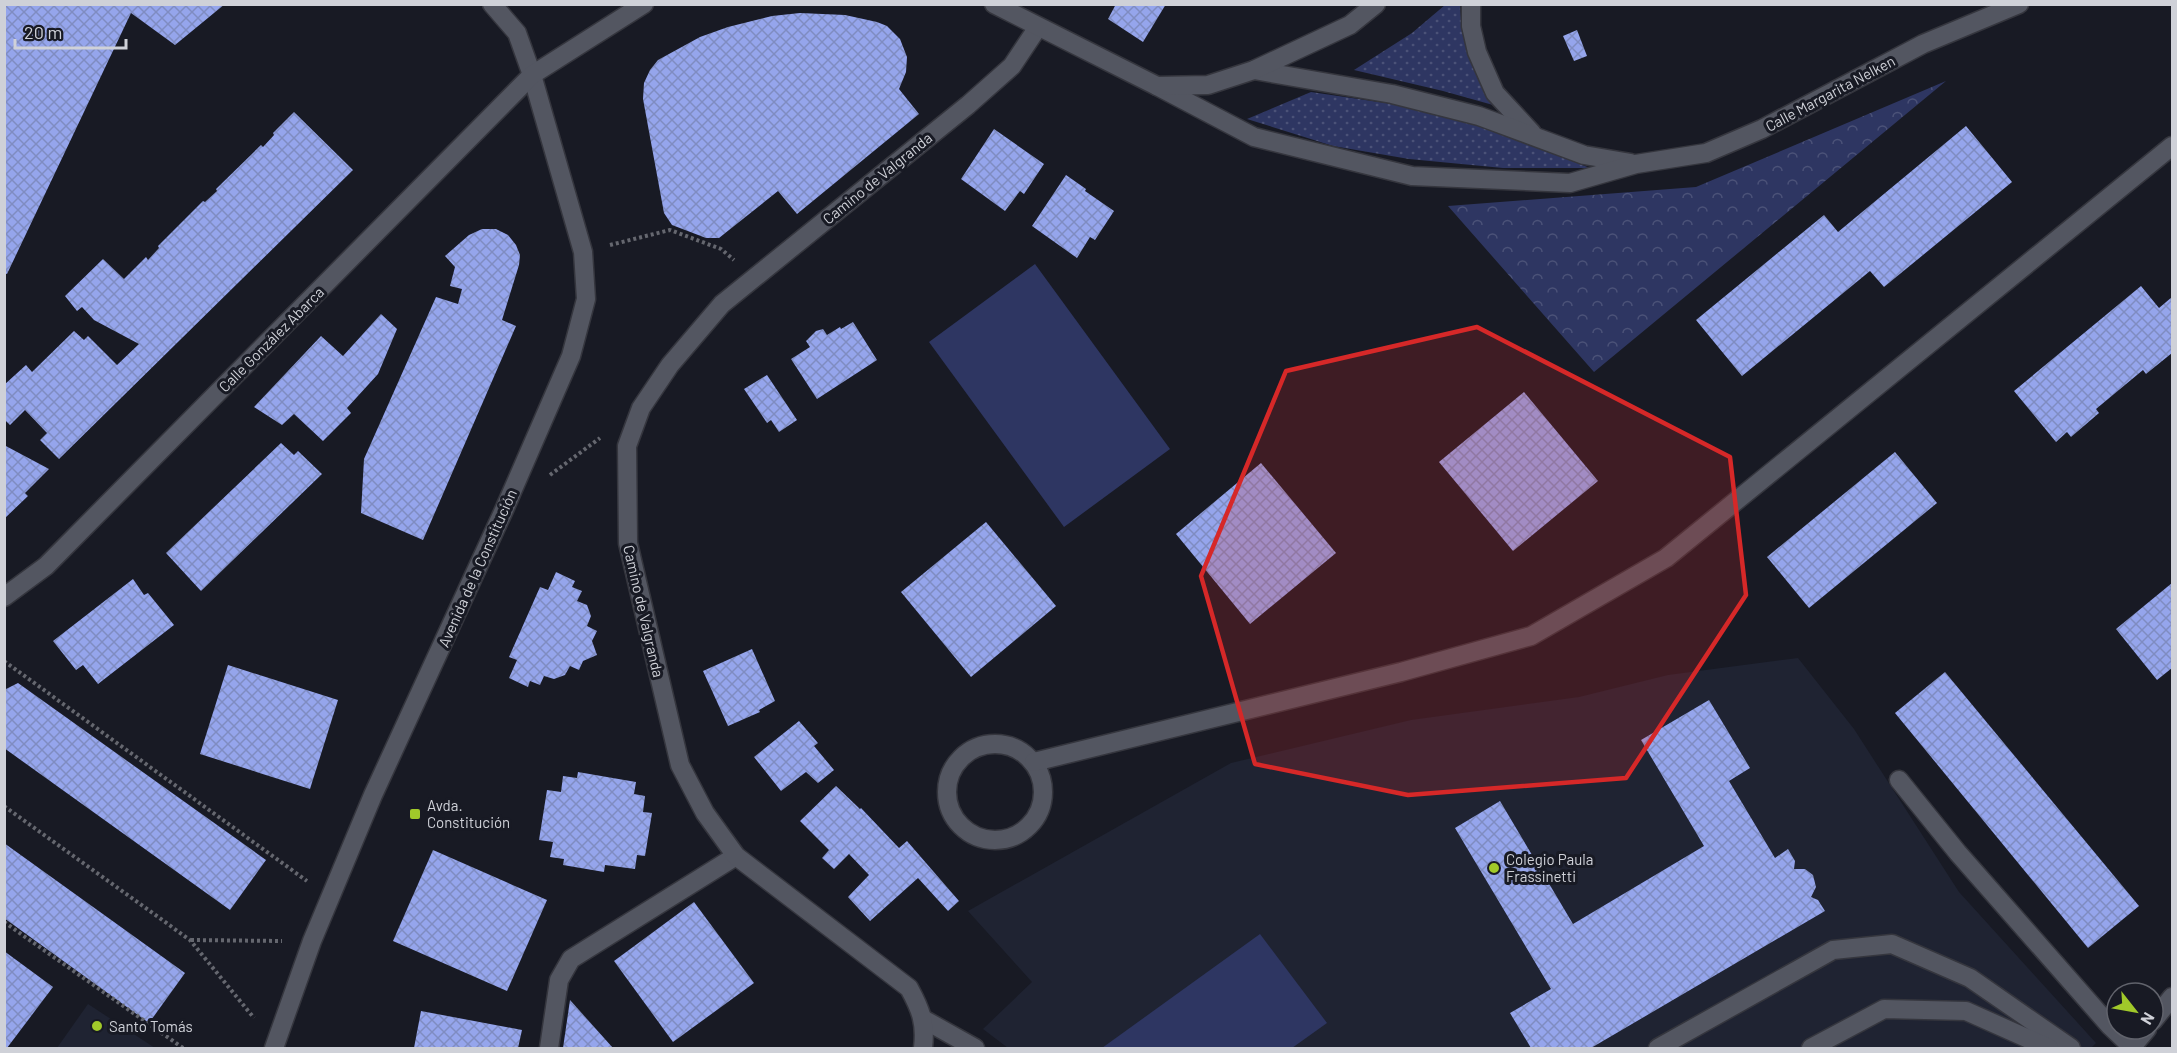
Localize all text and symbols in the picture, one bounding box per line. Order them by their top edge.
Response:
scale bar [15,12,126,50]
text: 20 m [24,21,62,43]
street label: Calle Margarita Nelken [1762,51,1898,135]
street label: Camino de Valgranda [819,128,935,228]
street label: Calle González Abarca [215,283,327,395]
street label: Avenida de la Constitución [434,486,520,650]
street label: Camino de Valgranda [620,543,668,679]
place label: Avda. Constitución [427,796,510,831]
marker: Avda. Constitución [408,807,422,821]
place label: Colegio Paula Frassinetti [1506,850,1593,885]
marker: Colegio Paula Frassinetti [1487,861,1501,875]
north arrow [2105,981,2165,1041]
text: N [2137,1010,2159,1028]
place label: Santo Tomás [109,1017,193,1035]
marker: Santo Tomás [90,1019,104,1033]

